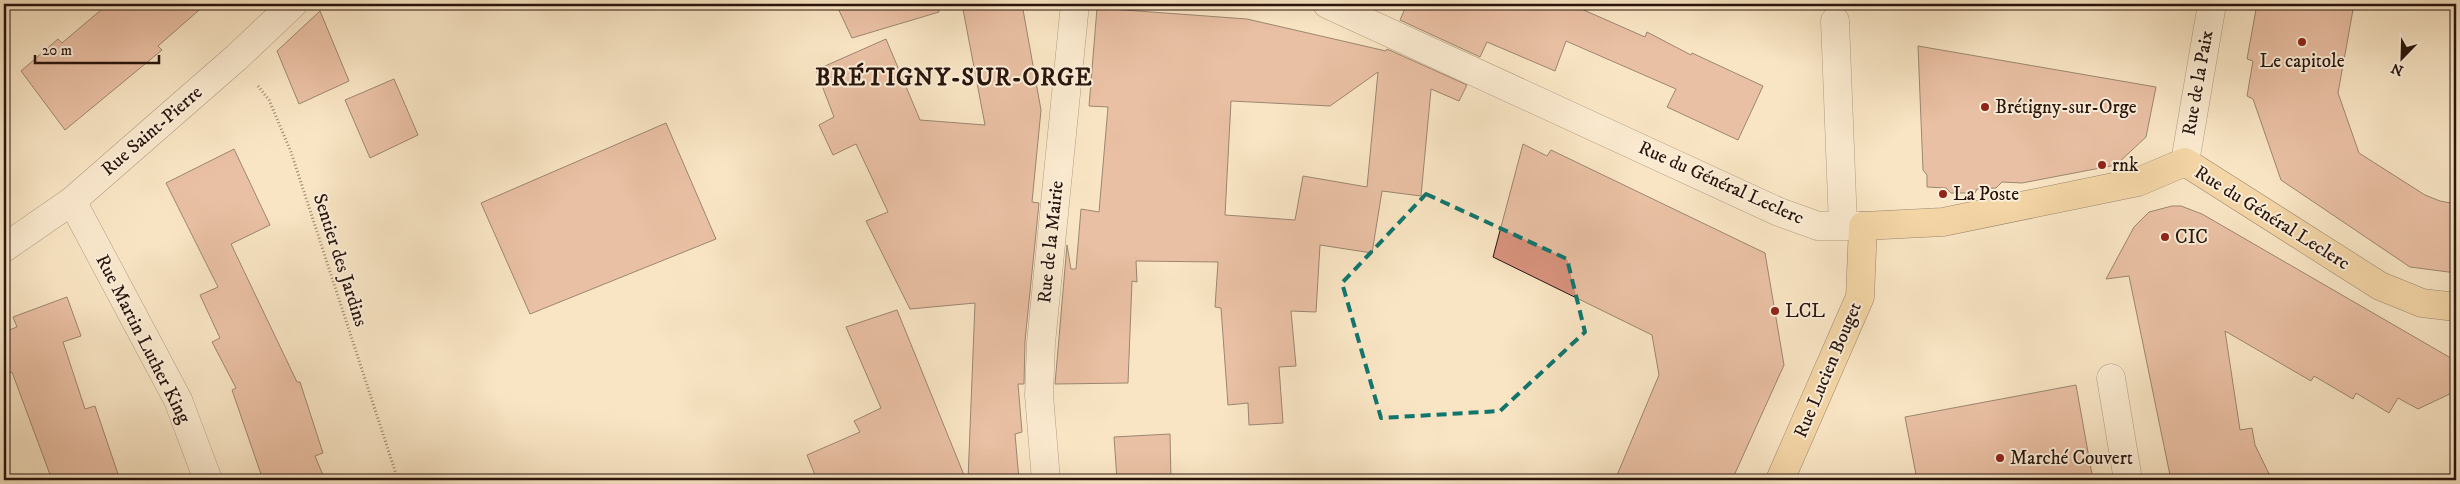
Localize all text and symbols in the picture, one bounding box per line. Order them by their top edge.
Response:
street label: Rue de la Paix [2177,28,2219,137]
scale bar [35,32,159,64]
north arrow [2378,32,2428,82]
marker: Le capitole [2296,36,2308,48]
text: 20 m [42,41,72,60]
place label: Le capitole [2259,50,2345,73]
text: N [2388,58,2406,80]
district label: BRÉTIGNY-SUR-ORGE [815,62,1093,93]
street label: Rue Saint-Pierre [97,81,207,181]
place label: Brétigny-sur-Orge [1995,96,2137,119]
marker: Brétigny-sur-Orge [1979,101,1991,113]
street label: Rue du Général Leclerc [1635,136,1807,230]
place label: rnk [2112,154,2139,177]
marker: rnk [2096,159,2108,171]
street label: Rue du Général Leclerc [2190,161,2354,275]
street label: Rue de la Mairie [1033,179,1069,304]
place label: La Poste [1953,183,2019,206]
marker: La Poste [1937,188,1949,200]
street label: Sentier des Jardins [308,191,372,329]
place label: CIC [2175,226,2208,249]
marker: CIC [2159,231,2171,243]
street label: Rue Martin Luther King [90,251,196,428]
street label: Rue Lucien Bouget [1789,299,1867,441]
place label: LCL [1785,300,1825,323]
marker: LCL [1769,305,1781,317]
place label: Marché Couvert [2010,447,2133,470]
marker: Marché Couvert [1994,452,2006,464]

